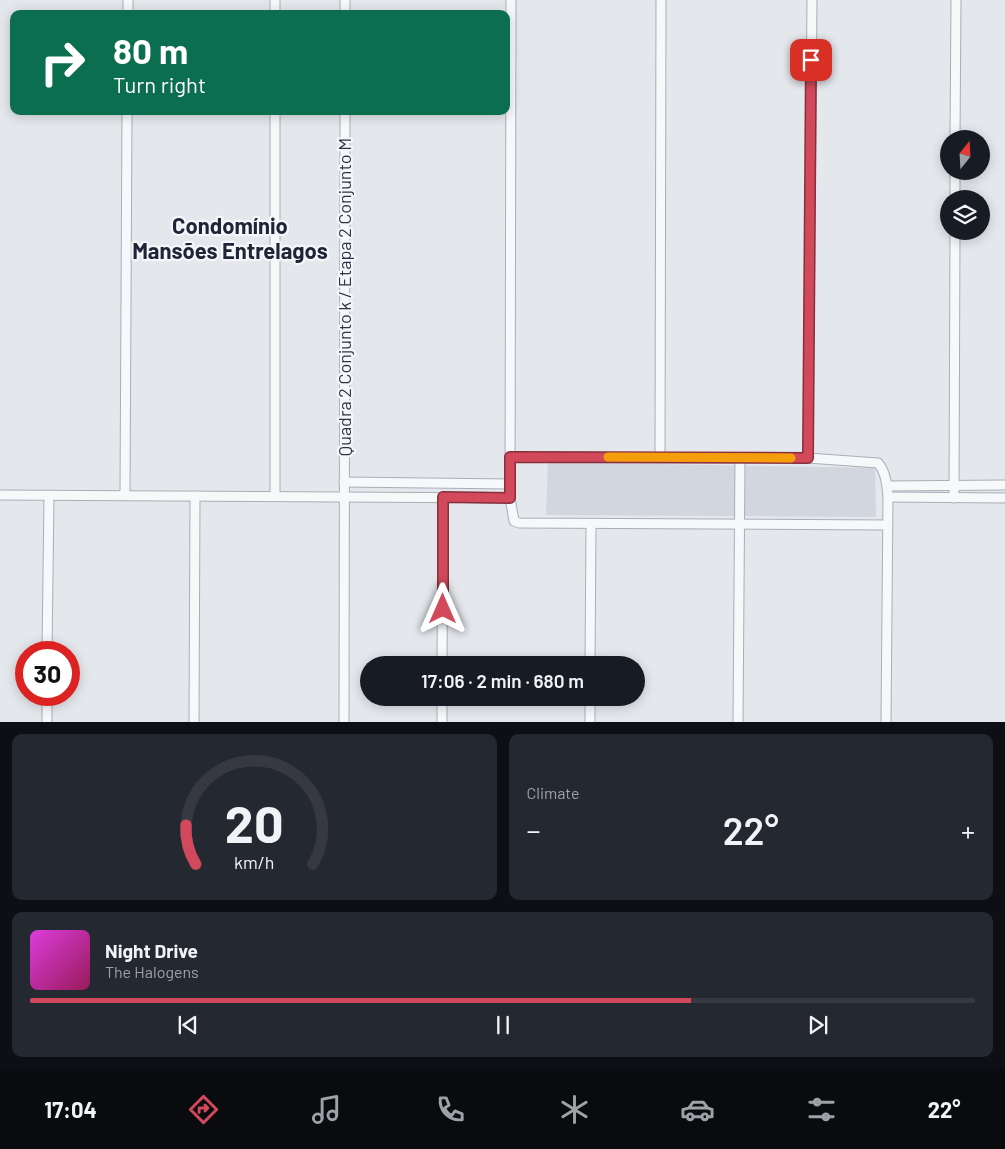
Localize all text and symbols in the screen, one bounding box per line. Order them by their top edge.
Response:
text: 80 m [113,29,188,71]
icon: right [30,30,95,95]
pin [790,39,832,81]
icon: arrive [797,46,825,74]
text: Turn right [113,71,206,97]
north arrow [940,130,990,180]
map controls [940,130,990,240]
street label: Quadra 2 Conjunto k / Etapa 2 Conjunto M [333,138,355,456]
button: layers [940,190,990,240]
district label: Condomínio Mansões Entrelagos [132,212,328,263]
position arrow [416,582,468,634]
speed limit sign: 30 [15,641,80,706]
text: 17:06 · 2 min · 680 m [421,669,584,692]
text: Climate [527,783,579,802]
text: 20 [225,791,284,853]
text: 22° [723,807,779,853]
text: − [527,813,541,847]
text: + [961,813,975,847]
text: km/h [234,851,274,873]
text: Night Drive [105,939,198,962]
text: The Halogens [105,962,199,981]
icon: previous [174,1011,202,1039]
icon: pause [489,1011,517,1039]
icon: next [804,1011,832,1039]
icon: directions [186,1092,221,1127]
icon: music [309,1092,344,1127]
icon: phone [433,1092,468,1127]
icon: climate [557,1092,592,1127]
icon: car [680,1092,715,1127]
icon: filters [804,1092,839,1127]
text: 17:04 [44,1096,97,1122]
text: 22° [928,1096,961,1122]

